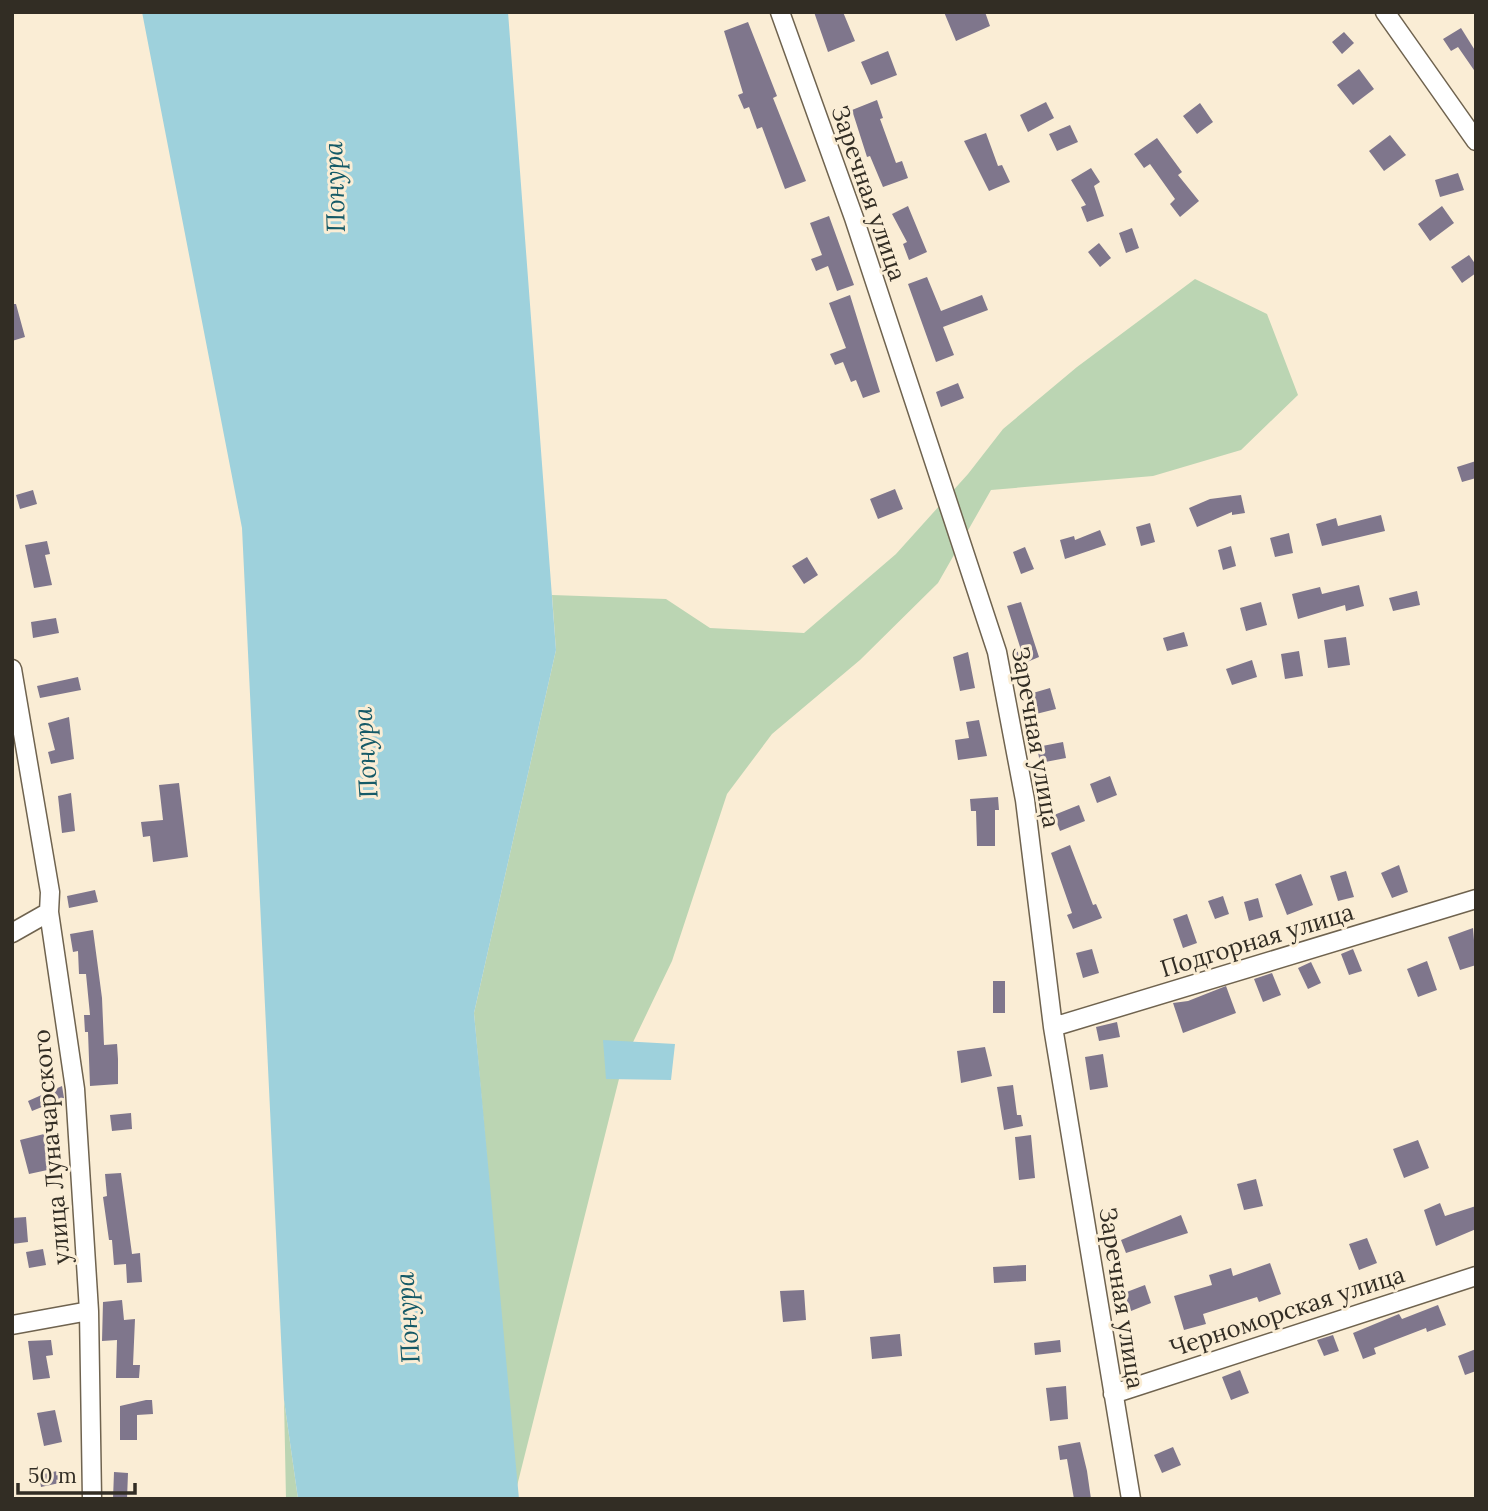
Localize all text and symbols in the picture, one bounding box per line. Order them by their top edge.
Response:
street label: Заречная улица [824,101,914,285]
water label: Понура [316,140,352,233]
street label: Заречная улица [1005,644,1067,830]
water label: Понура [345,706,385,800]
street label: Подгорная улица [1157,896,1357,984]
street label: улица Луначарского [25,1028,77,1266]
street label: Заречная улица [1092,1205,1152,1391]
street label: Черноморская улица [1166,1258,1408,1364]
water label: Понура [387,1271,427,1365]
scale bar [18,1452,135,1496]
text: 50 m [28,1462,77,1489]

